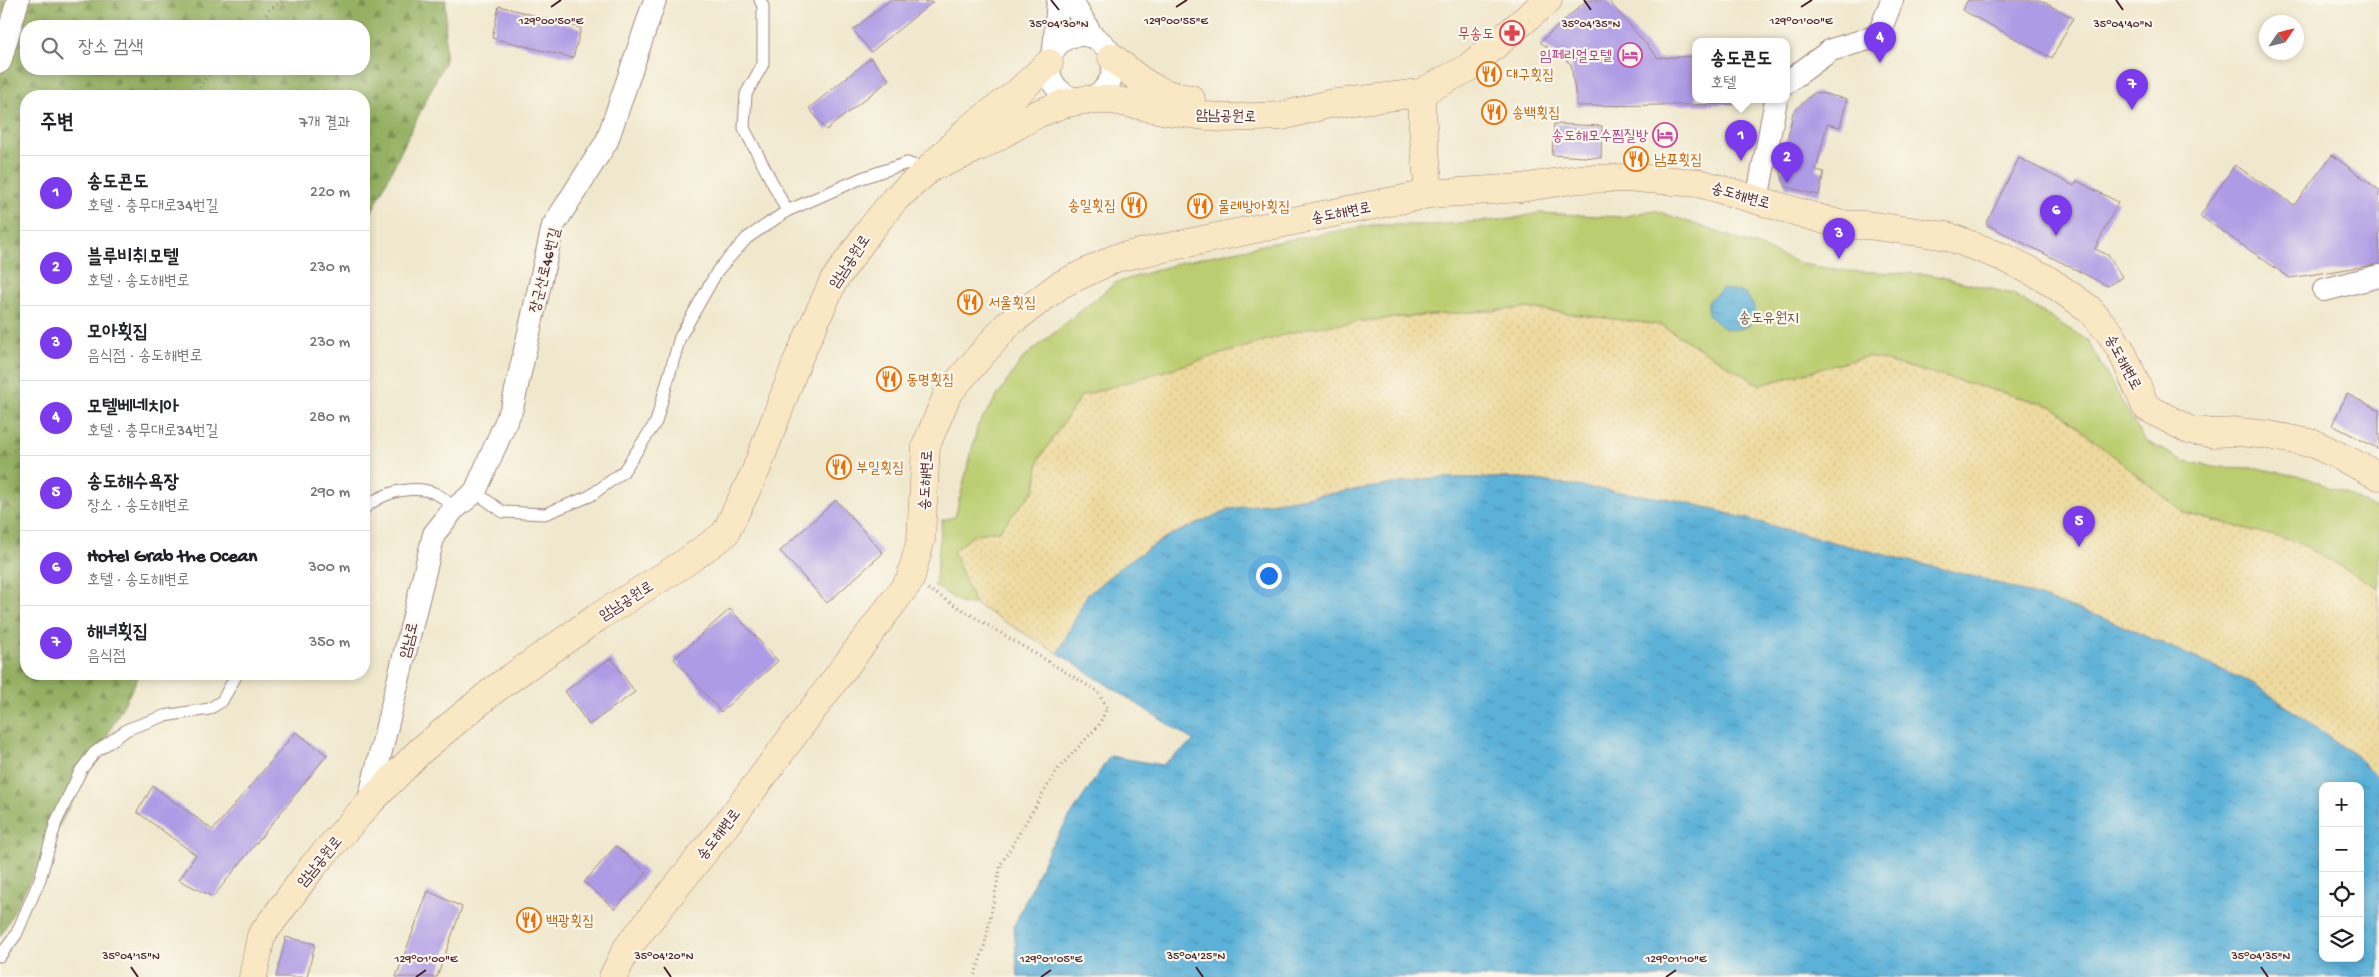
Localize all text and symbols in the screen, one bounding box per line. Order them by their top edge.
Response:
text: 129°00'50"E [518,15,584,29]
text: 129°00'55"E [1143,15,1208,29]
text: 129°01'00"E [1769,15,1833,29]
north arrow [2259,15,2304,60]
text: 35°04'30"N [1028,18,1089,32]
text: 35°04'35"N [1561,18,1621,32]
text: 35°04'40"N [2093,18,2153,32]
search box [20,20,370,75]
pharmacy icon: 무송도 [1499,20,1525,46]
pin: 4 [1864,22,1896,63]
place label: 무송도 [1458,26,1494,44]
icon: search [38,34,66,62]
text: 장소 검색 [78,37,144,60]
popup [1692,38,1790,103]
hotel icon: 임페리얼모텔 [1617,42,1643,68]
place label: 임페리얼모텔 [1540,48,1612,66]
text: 송도콘도 [1710,49,1772,72]
restaurant icon: 대구횟집 [1476,61,1502,87]
place label: 대구횟집 [1506,67,1554,85]
pin: 7 [2116,69,2148,110]
text: 호텔 [1710,75,1736,94]
restaurant icon: 송백횟집 [1481,99,1507,125]
place label: 송백횟집 [1512,105,1560,123]
street label: 암남공원로 [1195,107,1256,127]
text: 주변 [40,112,74,137]
text: 7개 결과 [299,115,350,134]
pin: 1 [1725,120,1757,161]
hotel icon: 송도해모수찜질방 [1652,122,1678,148]
place label: 송도해모수찜질방 [1551,128,1649,146]
pin: 2 [1771,142,1803,183]
restaurant icon: 남포횟집 [1623,146,1649,172]
place label: 남포횟집 [1654,152,1702,170]
text: 송도콘도 [87,172,148,195]
street label: 송도해변로 [1709,180,1772,214]
text: 1 [53,184,59,203]
text: 220 m [310,184,350,203]
restaurant icon: 송일횟집 [1121,192,1147,218]
restaurant icon: 물레방아횟집 [1187,193,1213,219]
pin: 6 [2040,195,2072,236]
text: 호텔 · 충무대로34번길 [87,198,218,217]
place label: 송일횟집 [1068,198,1116,216]
place label: 물레방아횟집 [1218,199,1290,217]
street label: 송도해변로 [1310,199,1373,229]
pin: 3 [1823,218,1855,259]
street label: 장군산로46번길 [527,226,565,315]
street label: 암남공원로 [826,232,875,292]
text: 블루비취모텔 [87,247,179,270]
text: 2 [52,259,60,278]
text: 230 m [310,259,350,278]
text: 호텔 · 송도해변로 [87,273,190,292]
restaurant icon: 서울횟집 [957,289,983,315]
place label: 서울횟집 [988,295,1036,313]
park label: 송도유원지 [1739,310,1799,328]
text: 모아횟집 [87,322,148,345]
street label: 송도해변로 [2100,332,2144,394]
text: 3 [52,334,60,353]
text: 230 m [310,334,350,353]
text: 음식점 · 송도해변로 [87,348,203,367]
restaurant icon: 동명횟집 [876,366,902,392]
place label: 동명횟집 [906,372,954,390]
text: 모텔베네치아 [87,397,179,420]
text: 4 [52,409,60,428]
text: 280 m [309,409,350,428]
text: 호텔 · 충무대로34번길 [87,423,218,442]
street label: 송도해변로 [916,449,938,511]
restaurant icon: 부일횟집 [826,454,852,480]
place label: 부일횟집 [856,460,904,478]
text: 송도해수욕장 [87,472,179,495]
text: 5 [52,484,60,503]
text: 290 m [310,484,350,503]
text: 장소 · 송도해변로 [87,498,190,517]
pin: 5 [2063,506,2095,547]
text: Hotel Grab the Ocean [87,546,257,569]
text: 6 [52,559,60,578]
text: 300 m [308,559,350,578]
your location [1256,563,1282,589]
text: 호텔 · 송도해변로 [87,572,190,591]
street label: 암남공원로 [597,578,657,625]
street label: 암남로 [397,621,423,660]
text: 해녀횟집 [87,622,148,645]
text: 7 [52,634,60,653]
text: 350 m [309,634,350,653]
text: 음식점 [87,648,126,667]
map controls [2319,782,2364,962]
button: + [2319,782,2364,827]
street label: 송도해변로 [694,806,745,865]
button: − [2319,827,2364,872]
street label: 암남공원로 [294,833,347,891]
button: locate [2319,872,2364,917]
restaurant icon: 백광횟집 [516,907,542,933]
place label: 백광횟집 [546,913,594,931]
button: layers [2319,917,2364,962]
text: 35°04'15"N [101,950,160,964]
text: 35°04'20"N [634,950,694,964]
text: 35°04'25"N [1166,950,1225,964]
text: 35°04'35"N [2231,950,2291,964]
text: 129°01'00"E [394,953,458,967]
text: 129°01'05"E [1019,953,1083,967]
text: 129°01'10"E [1645,953,1707,967]

